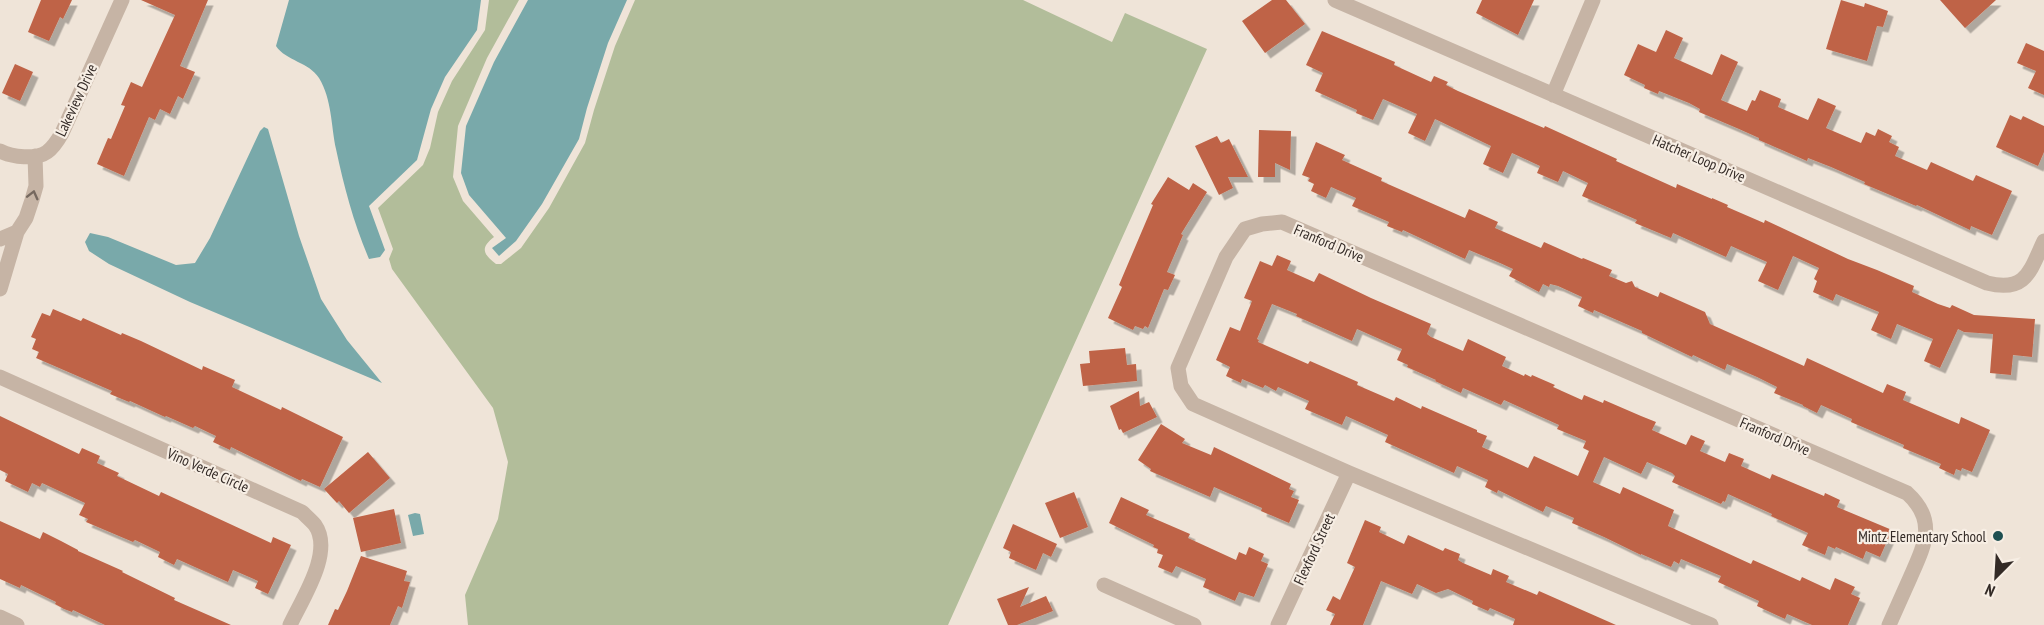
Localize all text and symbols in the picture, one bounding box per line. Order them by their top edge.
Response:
street label: Lakeview Drive [51,61,101,139]
street label: Hatcher Loop Drive [1650,130,1748,186]
one-way arrow [26,190,39,200]
street label: Franford Drive [1291,220,1367,266]
street label: Franford Drive [1737,413,1813,459]
street label: Vino Verde Circle [163,443,252,497]
street label: Flexford Street [1289,510,1339,588]
place label: Mintz Elementary School [1858,527,1986,546]
marker: Mintz Elementary School [1991,529,2005,543]
north arrow [1966,547,2026,607]
text: N [1982,580,1998,602]

